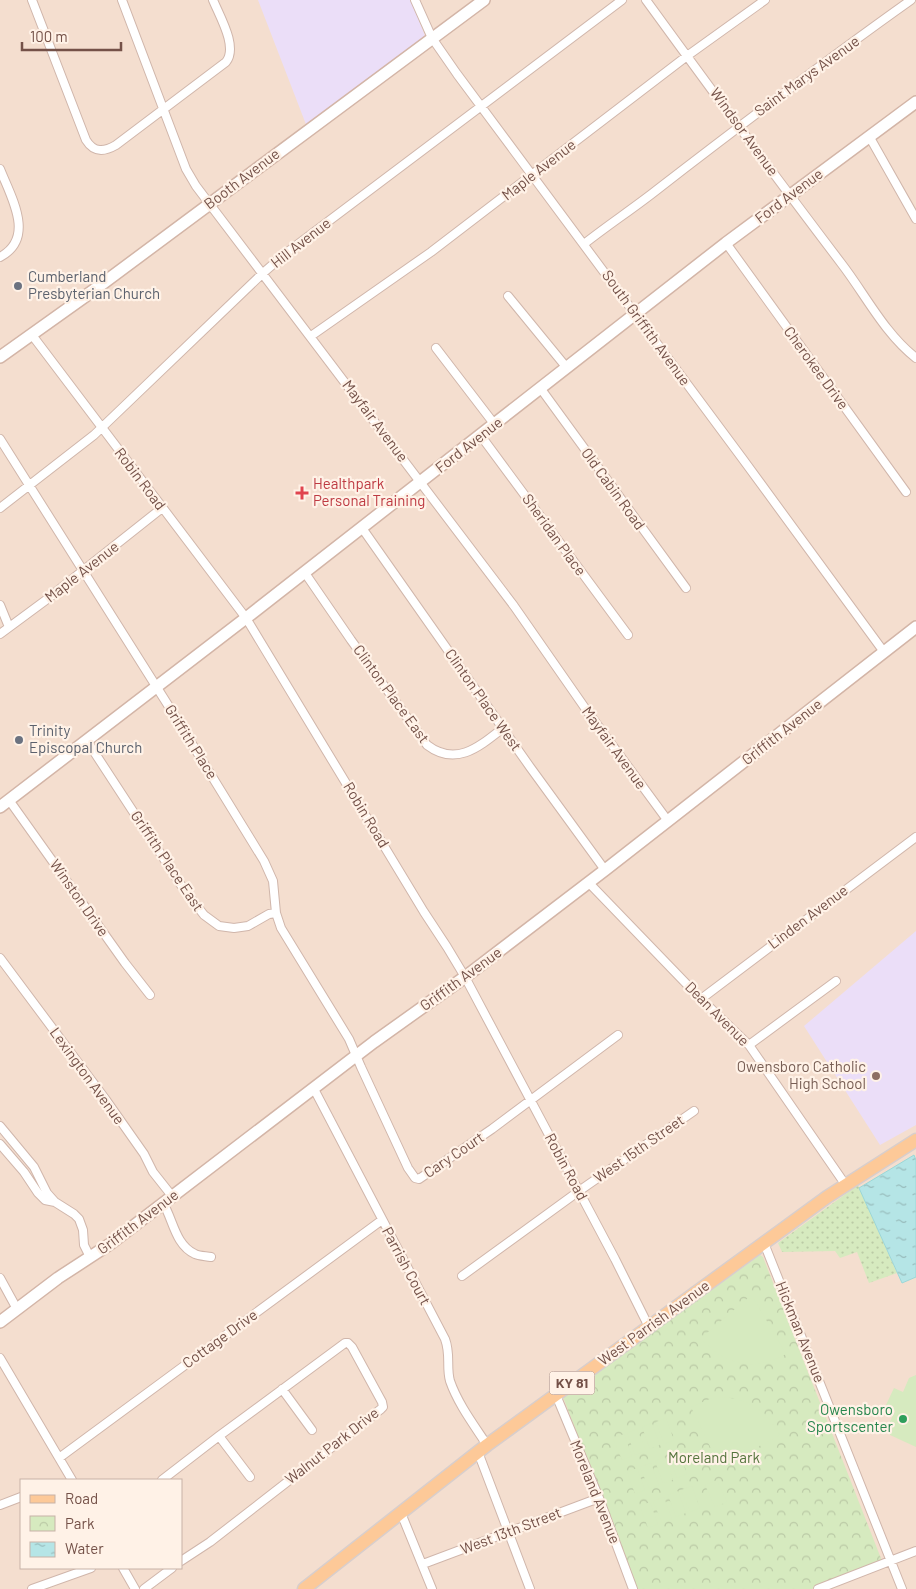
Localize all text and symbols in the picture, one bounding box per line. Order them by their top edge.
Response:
scale bar [22,20,121,52]
text: 100 m [30,27,68,45]
street label: Saint Marys Avenue [750,31,862,119]
street label: Windsor Avenue [707,84,783,179]
street label: Maple Avenue [498,135,579,204]
street label: Booth Avenue [200,144,283,212]
street label: Ford Avenue [751,164,826,227]
street label: Hill Avenue [267,213,334,271]
street label: South Griffith Avenue [599,266,695,389]
place label: Cumberland Presbyterian Church [28,267,160,302]
marker: Cumberland Presbyterian Church [12,280,24,292]
street label: Cherokee Drive [781,322,853,412]
street label: Mayfair Avenue [339,376,412,465]
street label: Ford Avenue [431,412,506,476]
street label: Robin Road [111,444,170,513]
street label: Old Cabin Road [578,444,650,533]
place label: Healthpark Personal Training [313,474,425,509]
marker: Healthpark Personal Training [295,486,309,500]
street label: Sheridan Place [519,490,591,579]
street label: Maple Avenue [41,537,122,606]
street label: Clinton Place East [350,641,434,746]
street label: Clinton Place West [442,645,526,754]
street label: Griffith Avenue [738,694,825,768]
street label: Griffith Place [162,701,222,782]
street label: Mayfair Avenue [579,703,651,792]
place label: Trinity Episcopal Church [29,721,142,756]
marker: Trinity Episcopal Church [13,734,25,746]
street label: Robin Road [340,778,394,851]
street label: Griffith Place East [128,807,208,914]
street label: Winston Drive [47,855,113,940]
street label: Linden Avenue [764,880,851,952]
street label: Griffith Avenue [416,942,505,1014]
street label: Dean Avenue [682,977,754,1049]
street label: Lexington Avenue [47,1023,129,1127]
place label: Owensboro Catholic High School [737,1057,866,1092]
marker: Owensboro Catholic High School [870,1070,882,1082]
street label: West 15th Street [590,1110,687,1186]
street label: Cary Court [420,1127,487,1181]
street label: Robin Road [542,1130,592,1203]
street label: Griffith Avenue [93,1185,181,1258]
street label: Parrish Court [379,1223,435,1308]
street label: West Parrish Avenue [594,1276,713,1369]
street label: Hickman Avenue [772,1278,829,1385]
street label: Cottage Drive [178,1305,260,1371]
road number: KY 81 [550,1372,594,1395]
place label: Owensboro Sportscenter [807,1400,894,1435]
street label: Walnut Park Drive [281,1403,382,1487]
marker: Owensboro Sportscenter [897,1413,909,1425]
street label: Moreland Avenue [567,1437,625,1546]
park label: Moreland Park [668,1448,761,1466]
legend [20,1479,182,1569]
text: Road [65,1489,98,1507]
street label: West 13th Street [458,1503,564,1558]
text: Park [65,1514,95,1532]
text: Water [65,1539,104,1557]

